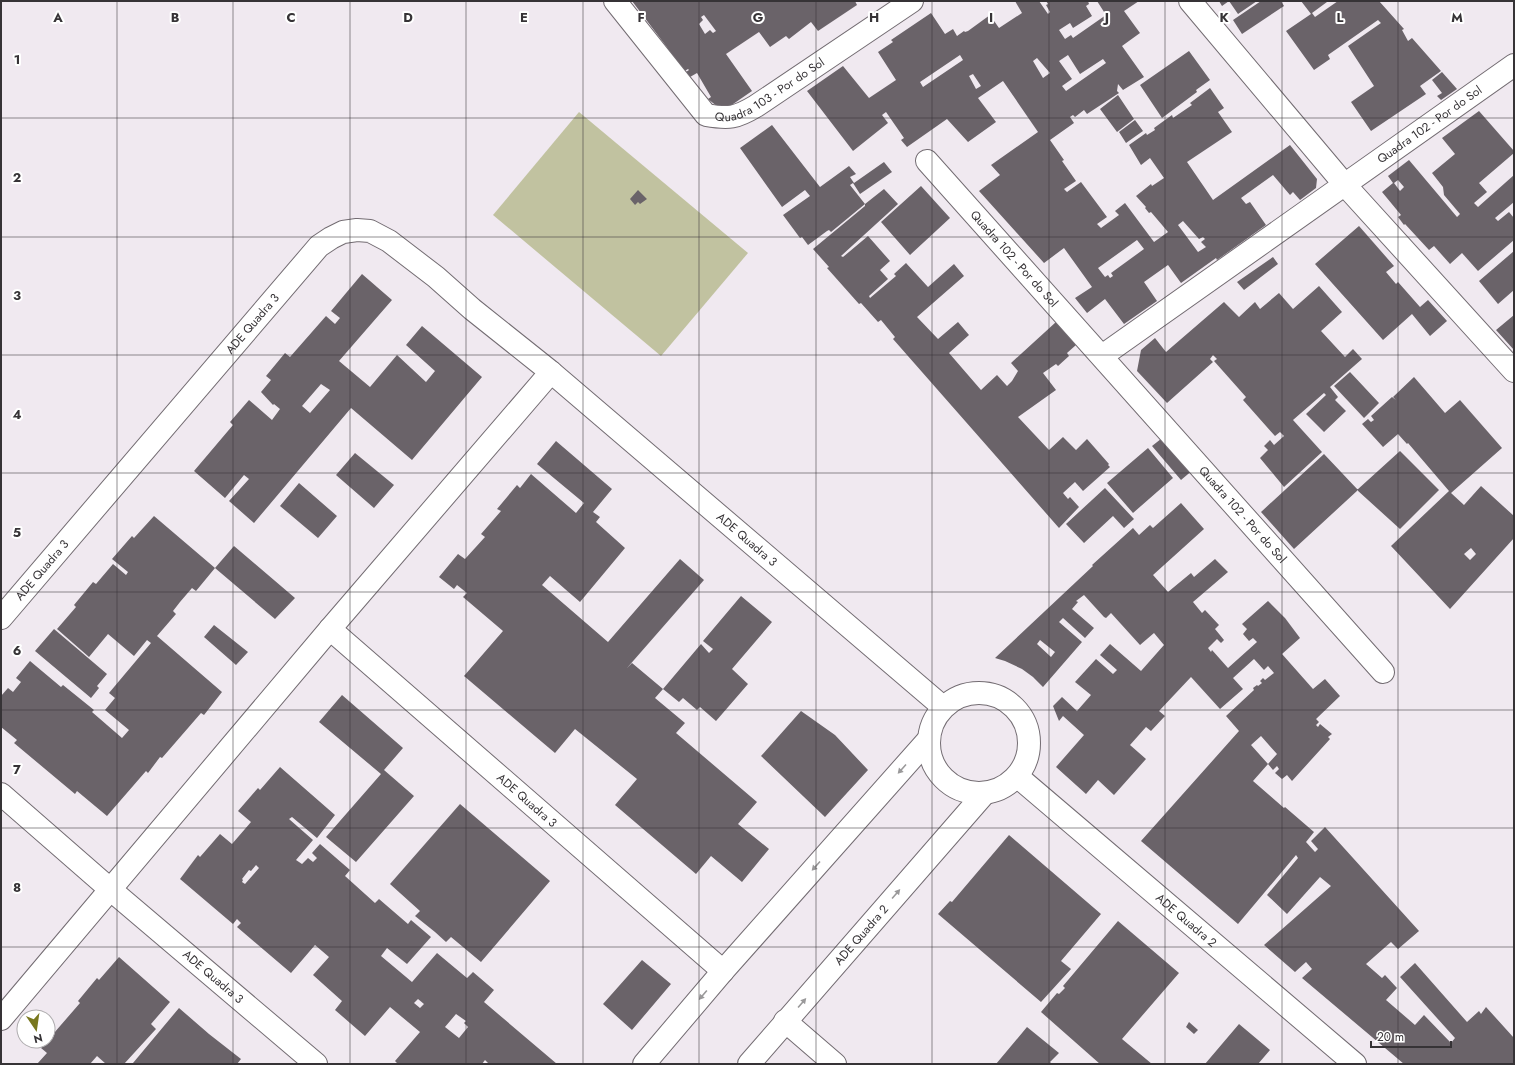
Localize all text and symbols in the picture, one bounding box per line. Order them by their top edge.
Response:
text: A [52,8,63,27]
text: B [171,8,180,27]
text: C [286,8,296,27]
text: D [403,8,413,27]
text: E [520,8,528,27]
text: F [637,8,645,27]
text: G [753,8,764,27]
text: H [869,8,879,27]
text: I [989,8,993,27]
text: J [1102,8,1109,27]
text: K [1219,8,1229,27]
text: L [1337,8,1344,27]
text: M [1451,8,1463,27]
text: 1 [14,50,20,69]
street label: Quadra 103 - Por do Sol [714,53,828,126]
street label: Quadra 102 - Por do Sol [1373,81,1486,168]
text: 2 [13,168,21,187]
street label: Quadra 102 - Por do Sol [966,206,1062,311]
text: 3 [13,286,21,305]
street label: ADE Quadra 3 [221,289,284,358]
text: 4 [12,405,22,424]
street label: Quadra 102 - Por do Sol [1194,462,1291,567]
street label: ADE Quadra 3 [713,508,782,571]
text: 5 [13,523,21,542]
street label: ADE Quadra 3 [11,535,73,604]
text: 6 [13,641,22,660]
text: 7 [13,760,21,779]
one-way arrow [898,764,907,774]
street label: ADE Quadra 3 [493,769,561,832]
one-way arrow [812,862,821,871]
text: 8 [13,878,21,897]
one-way arrow [892,889,901,899]
street label: ADE Quadra 2 [1152,889,1221,952]
street label: ADE Quadra 2 [830,901,893,969]
street label: ADE Quadra 3 [179,946,248,1008]
one-way arrow [698,990,707,1001]
one-way arrow [797,997,806,1008]
north arrow [16,1009,56,1049]
scale bar [1371,1023,1451,1049]
text: 20 m [1377,1028,1404,1046]
text: N [32,1030,44,1048]

